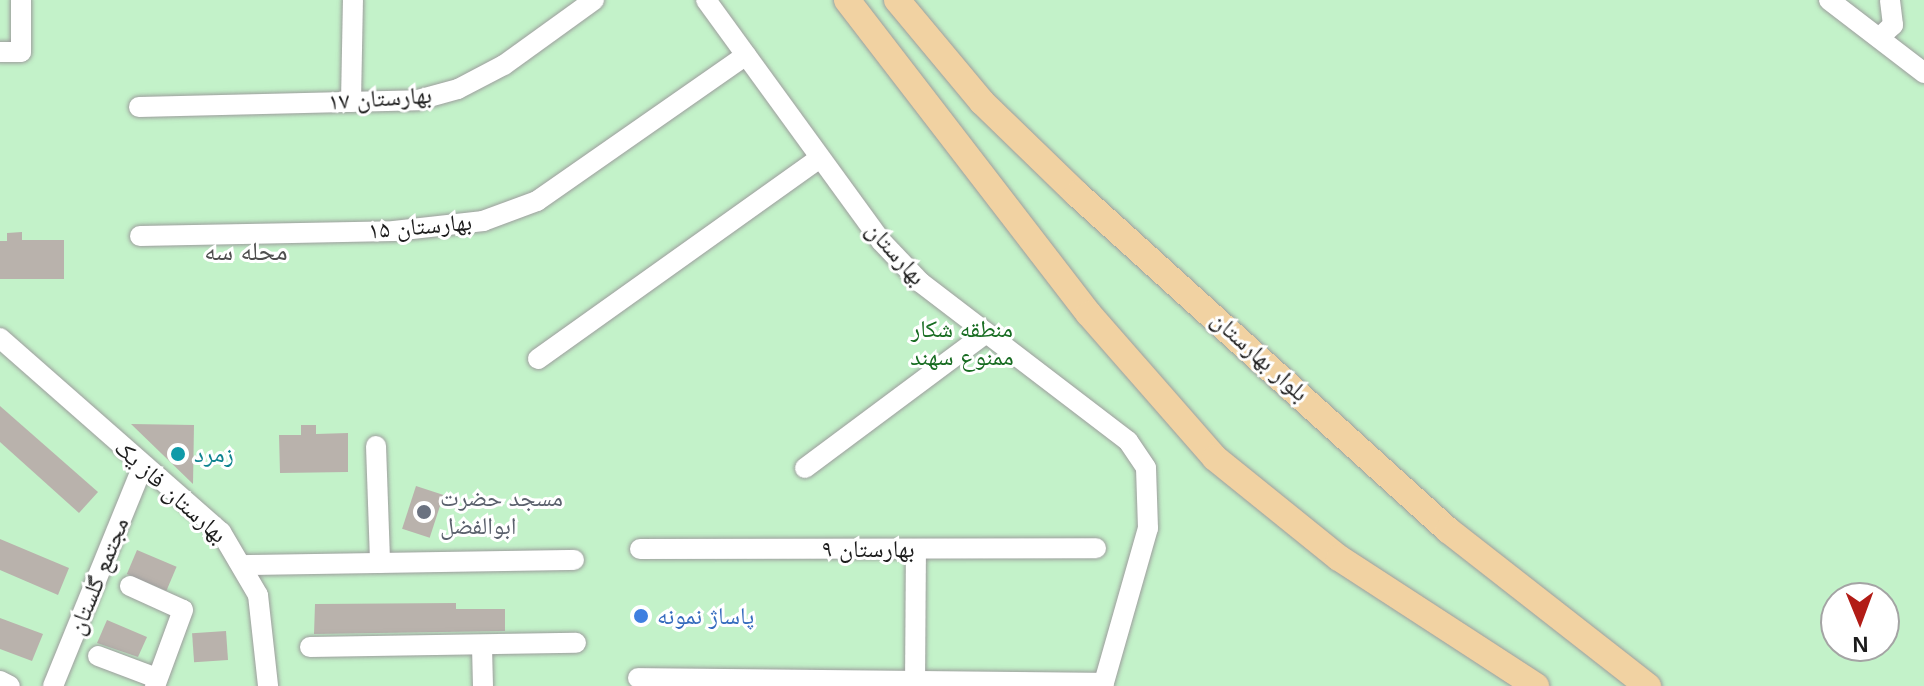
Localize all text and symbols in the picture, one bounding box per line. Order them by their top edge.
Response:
street label: بهارستان ۱۷ [327,80,433,116]
street label: بهارستان ۱۵ [367,207,473,245]
street label: بهارستان [860,215,932,291]
district label: محله سه [204,236,288,268]
street label: بلوار بهارستان [1205,305,1315,407]
park label: منطقه شکار ممنوع سهند [910,315,1014,371]
street label: بهارستان فاز یک [109,433,233,549]
place label: زمرد [194,440,234,468]
marker: زمرد [169,445,187,463]
place label: مسجد حضرت ابوالفضل [440,484,563,540]
marker: مسجد حضرت ابوالفضل [415,503,433,521]
street label: مجتمع گلستان [61,513,135,639]
street label: بهارستان ۹ [821,535,915,563]
north arrow [1820,582,1900,662]
place label: پاساژ نمونه [657,602,754,630]
marker: پاساژ نمونه [632,607,650,625]
text: N [1852,632,1869,657]

